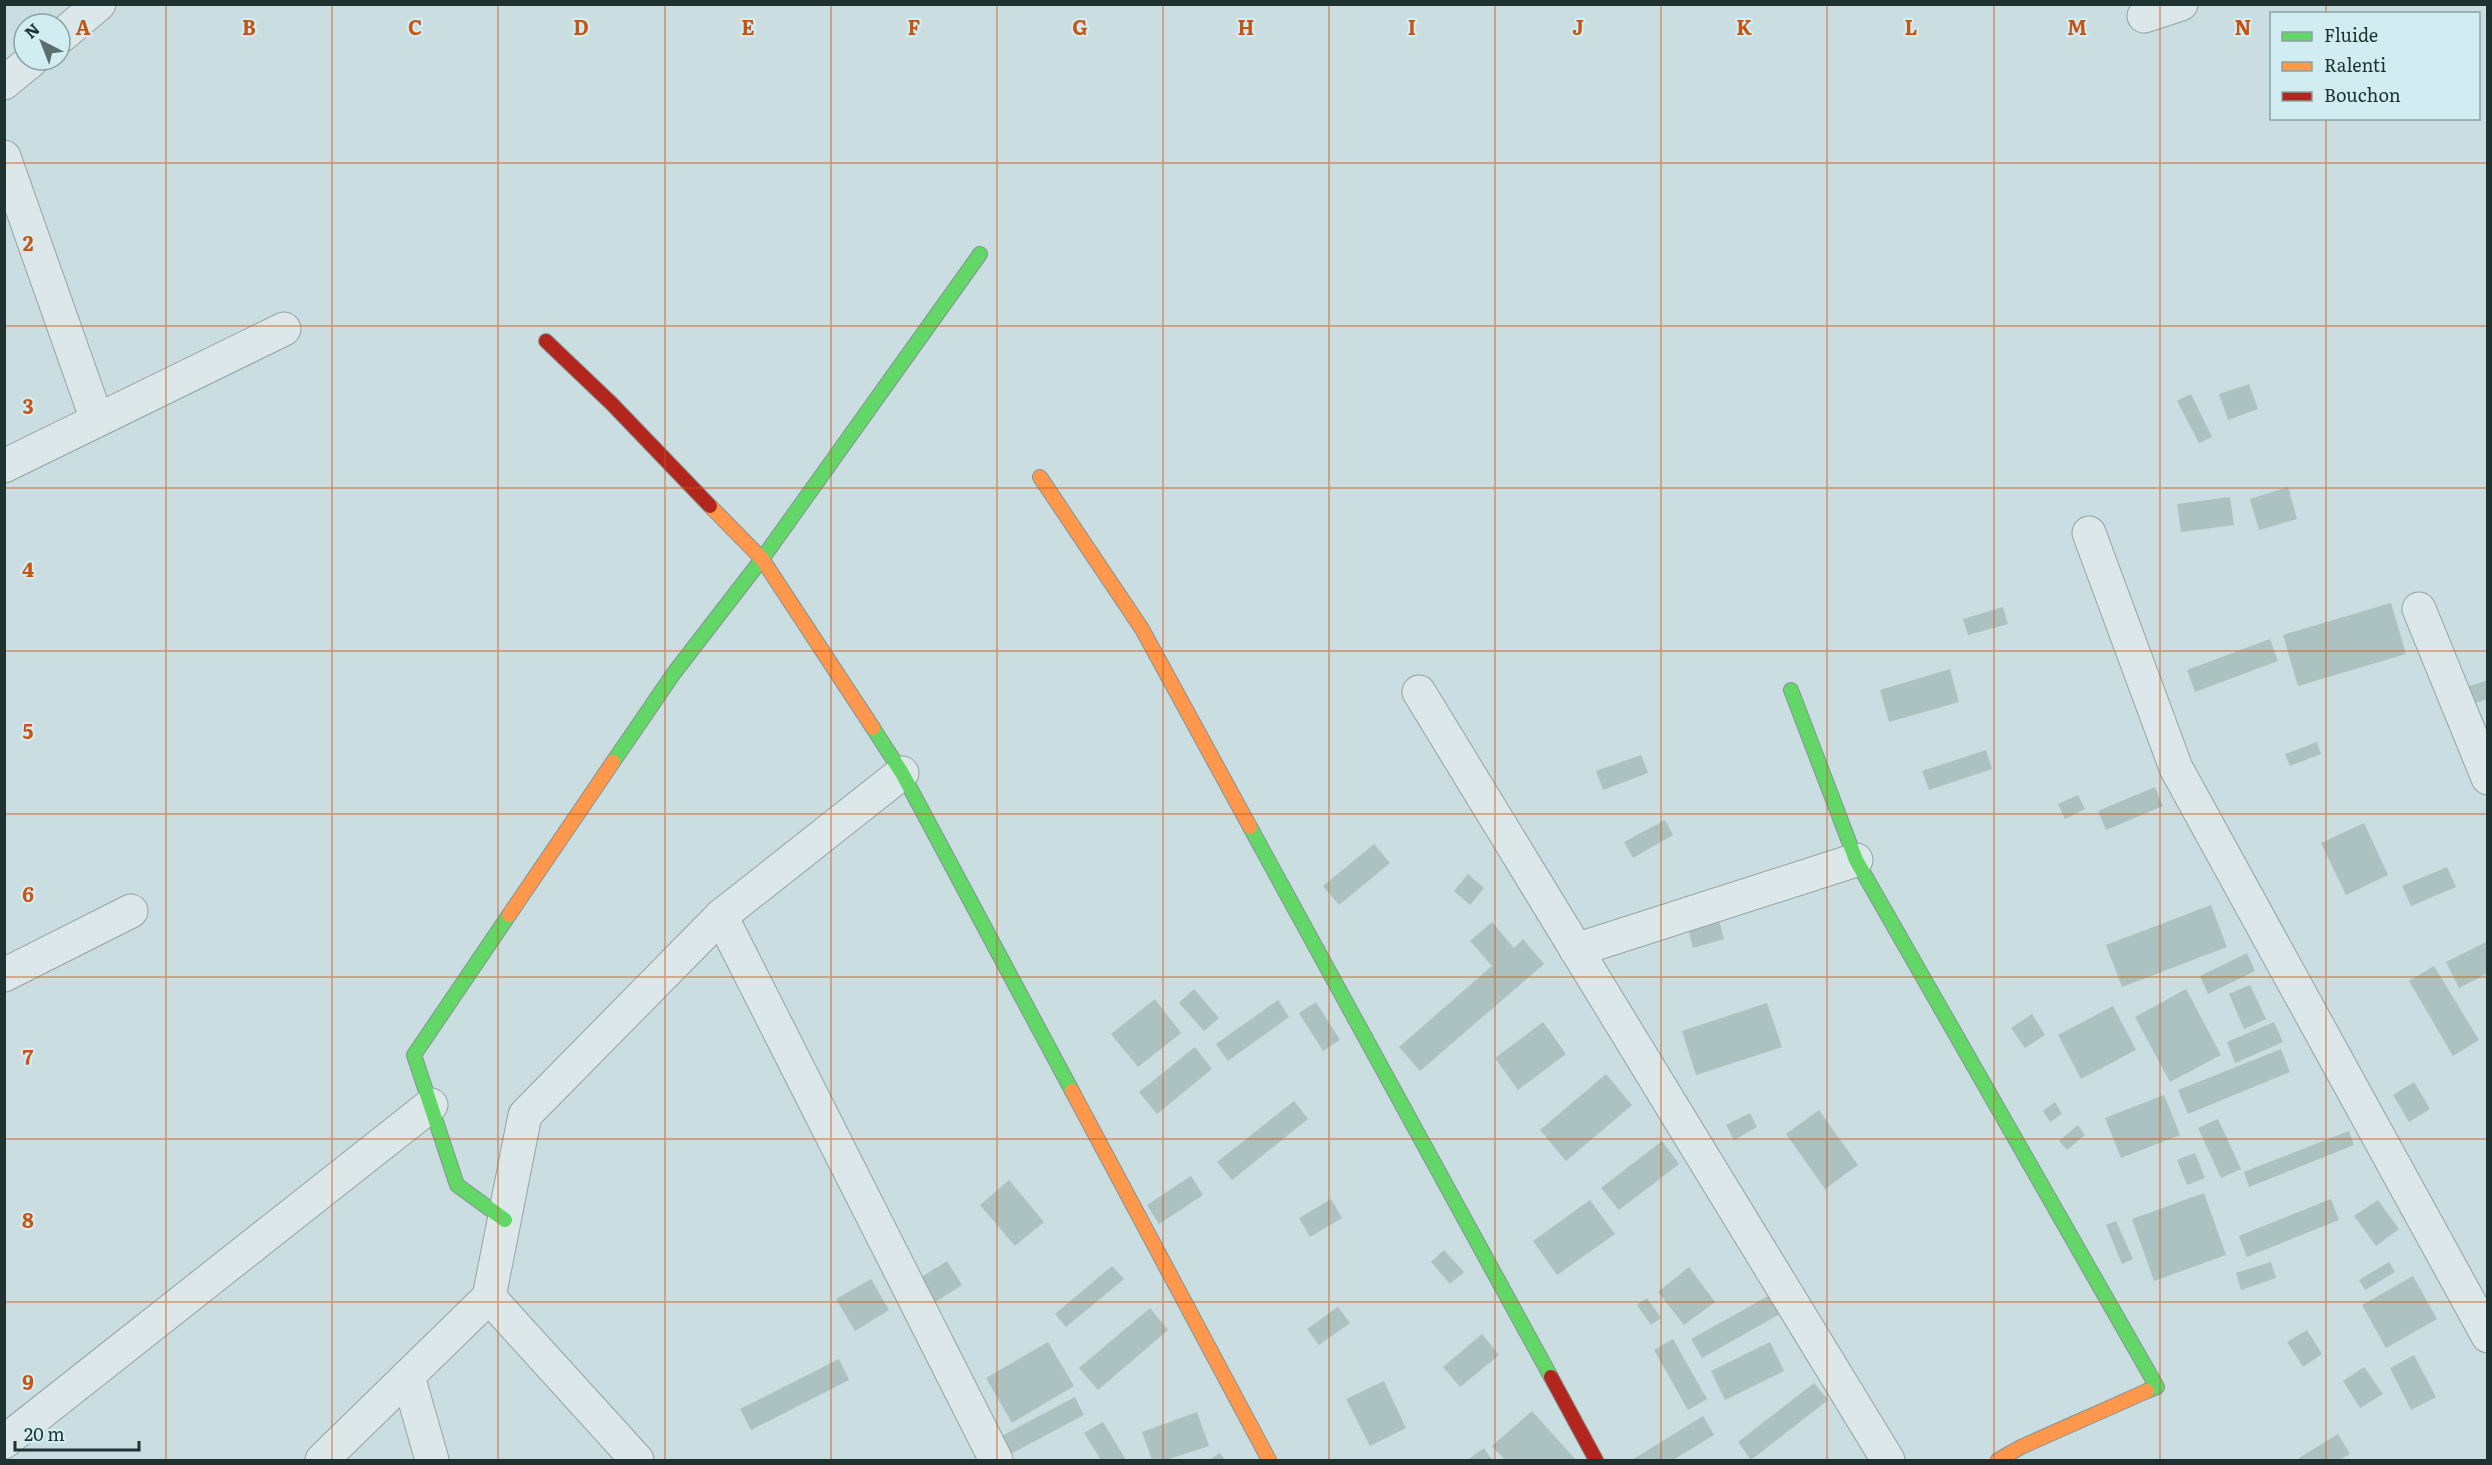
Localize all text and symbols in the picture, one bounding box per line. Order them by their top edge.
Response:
text: A [75,11,91,41]
text: B [242,11,256,41]
text: C [408,11,422,41]
text: D [573,11,589,41]
text: E [741,11,755,41]
text: F [908,11,921,41]
text: G [1072,11,1088,41]
text: H [1238,11,1254,41]
text: I [1408,11,1416,41]
text: J [1572,11,1584,41]
text: K [1736,11,1752,41]
text: L [1905,11,1918,41]
text: M [2067,11,2087,41]
text: N [2235,11,2251,41]
north arrow [12,12,72,72]
legend [2270,12,2480,120]
text: N [18,17,44,44]
text: Fluide [2324,21,2378,48]
text: Ralenti [2324,51,2386,78]
text: Bouchon [2324,81,2401,108]
text: 2 [23,227,34,257]
text: 3 [22,390,34,420]
text: 4 [22,553,34,583]
text: 5 [23,715,34,745]
text: 6 [22,878,34,908]
text: 7 [23,1041,34,1071]
text: 8 [22,1204,34,1234]
text: 9 [22,1366,34,1396]
scale bar [15,1414,140,1452]
text: 20 m [24,1420,65,1447]

